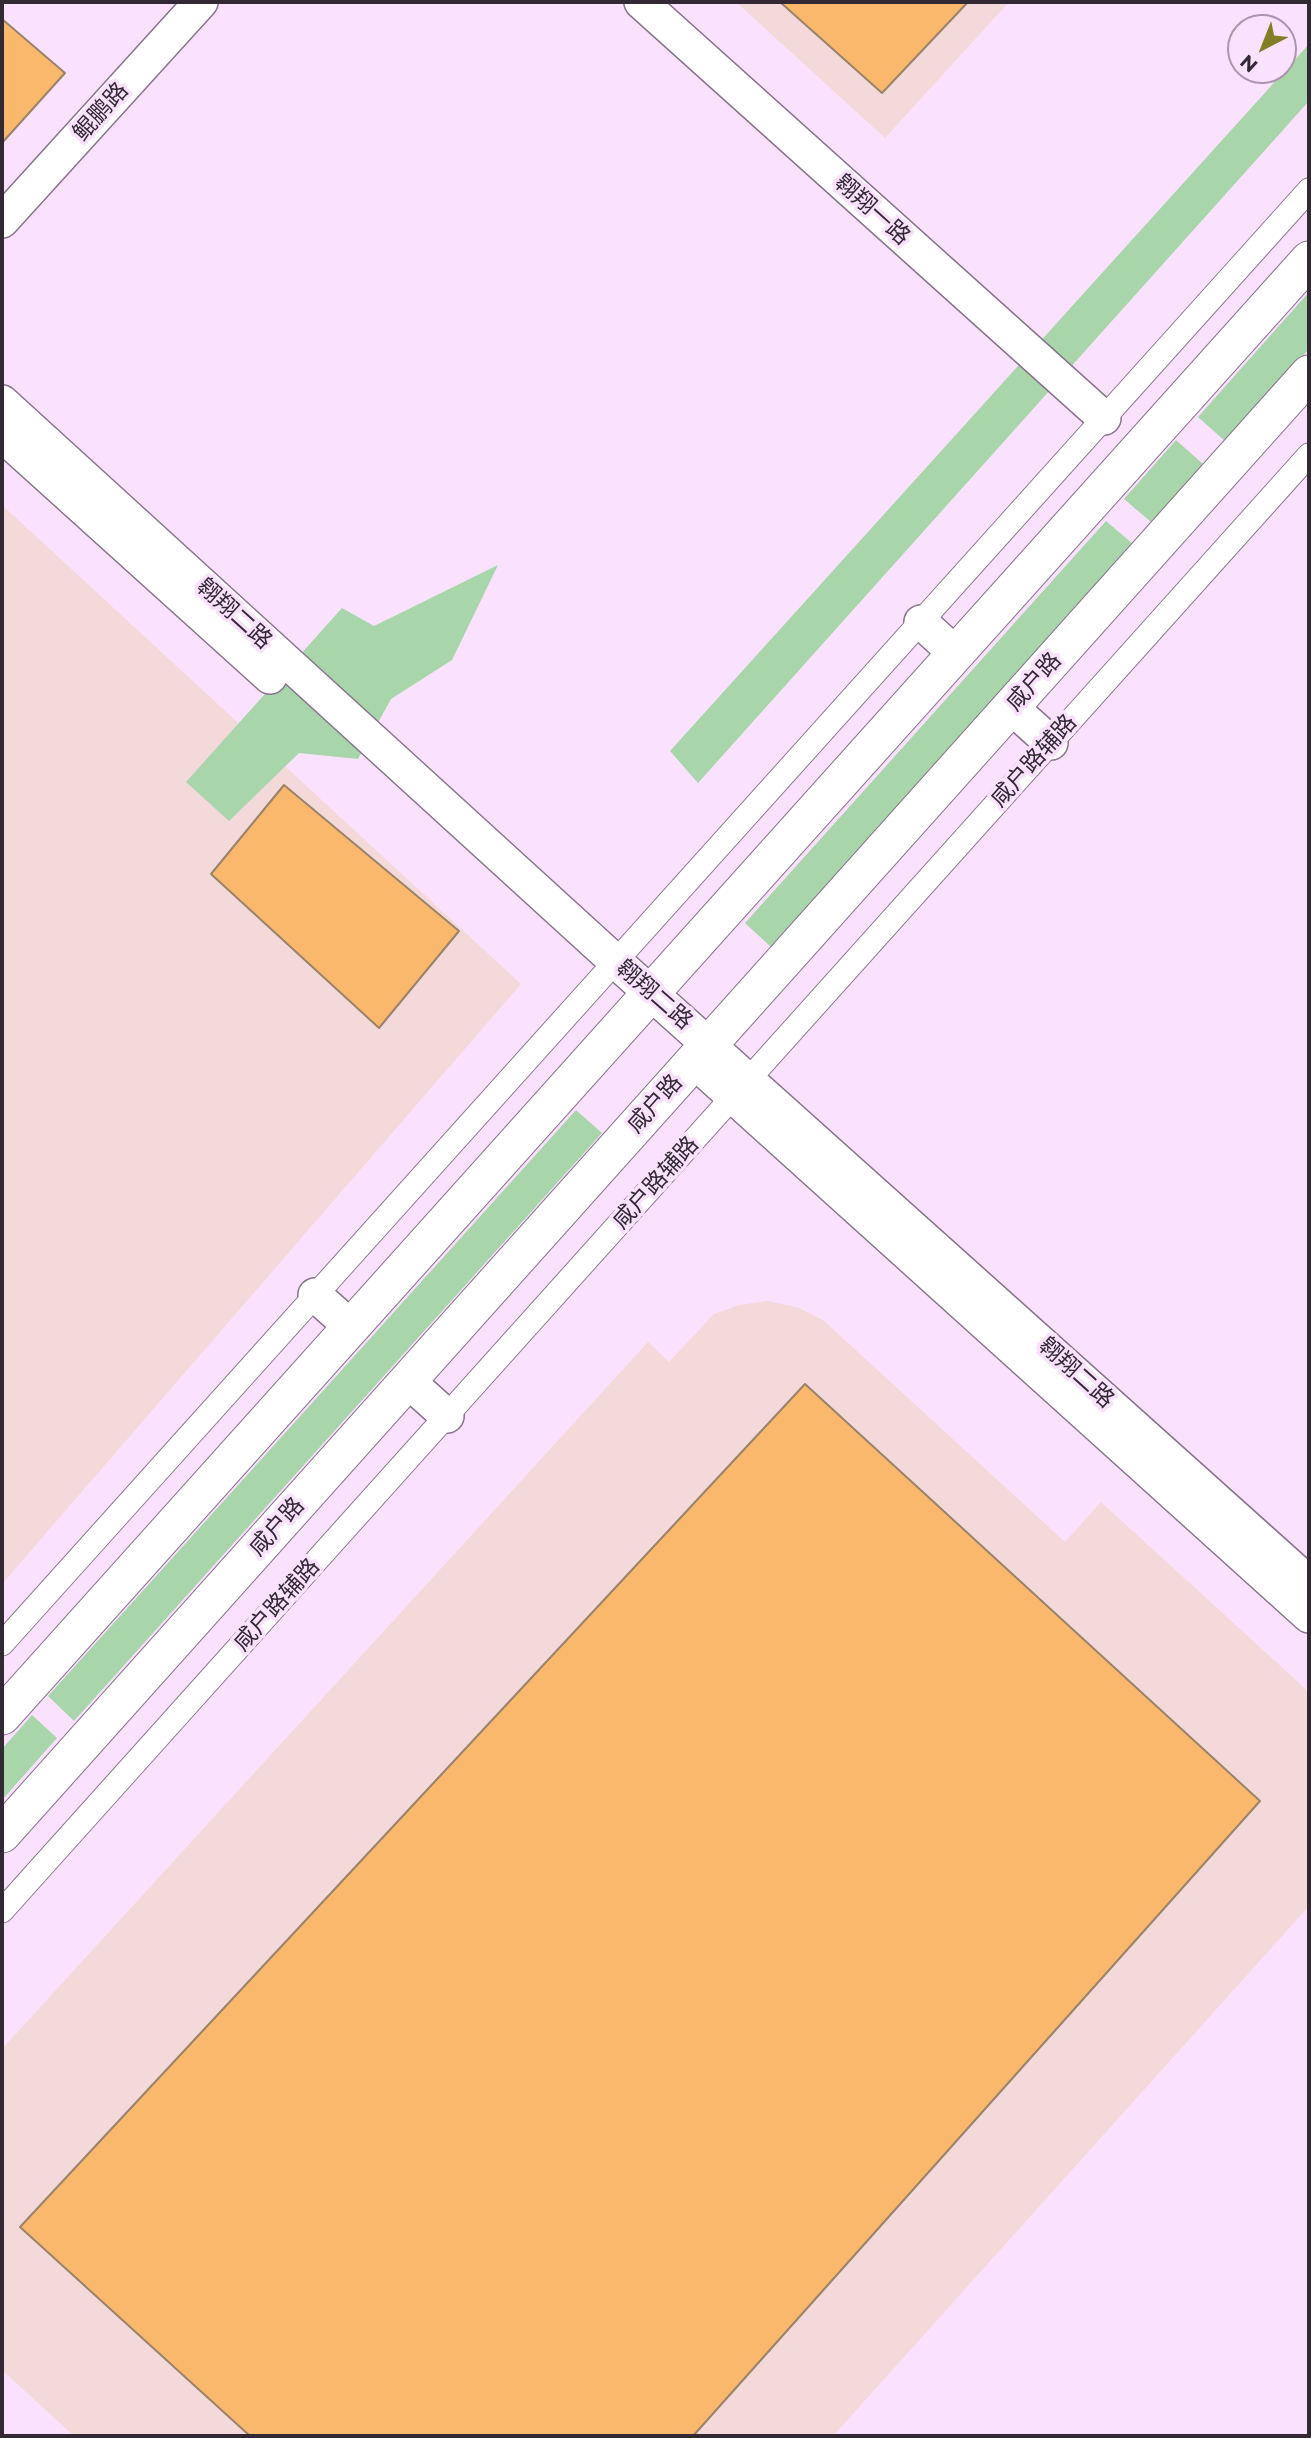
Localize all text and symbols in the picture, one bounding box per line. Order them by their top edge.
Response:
north arrow [1227,14,1297,84]
text: N [1236,50,1262,77]
street label: 鲲鹏路 [68,77,134,147]
street label: 翱翔一路 [829,169,915,251]
street label: 翱翔二路 [191,573,277,655]
street label: 咸户路 [1001,647,1067,717]
street label: 咸户路辅路 [985,709,1083,813]
street label: 翱翔二路 [610,954,698,1036]
street label: 咸户路 [622,1069,688,1139]
street label: 咸户路辅路 [607,1131,705,1235]
street label: 翱翔二路 [1033,1332,1119,1414]
street label: 咸户路 [244,1492,310,1562]
street label: 咸户路辅路 [228,1553,326,1657]

